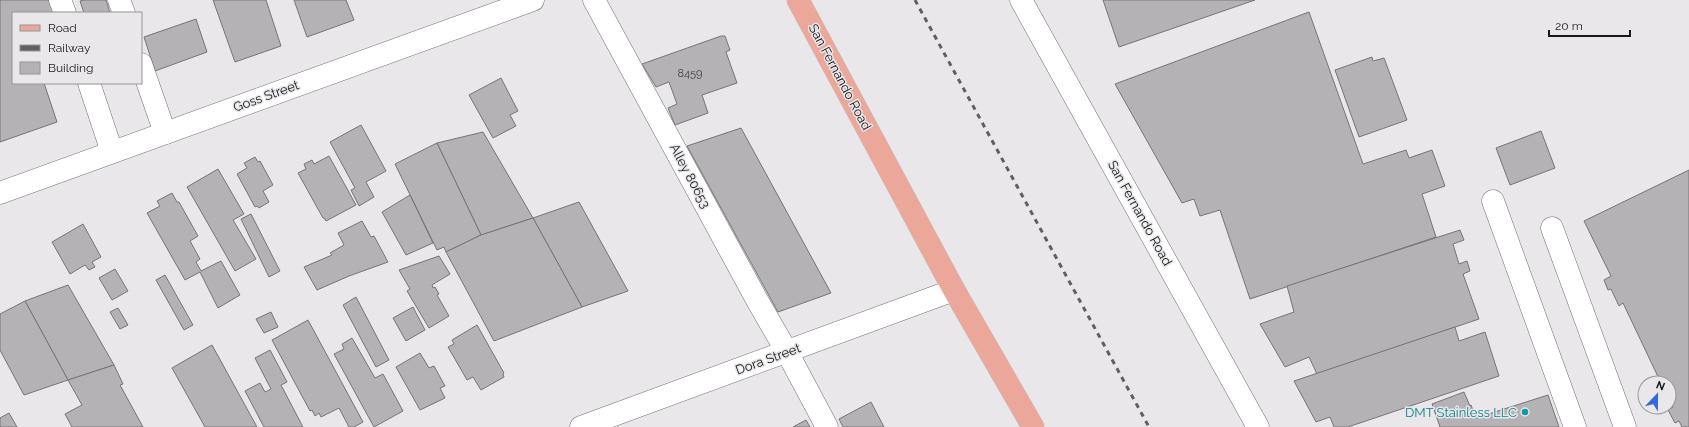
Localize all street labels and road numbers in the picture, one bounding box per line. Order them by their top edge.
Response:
street label: San Fernando Road [806,21,874,133]
street label: Goss Street [231,77,302,115]
street label: Alley 80653 [667,141,713,211]
street label: San Fernando Road [1105,158,1175,268]
street label: Dora Street [733,340,803,378]

